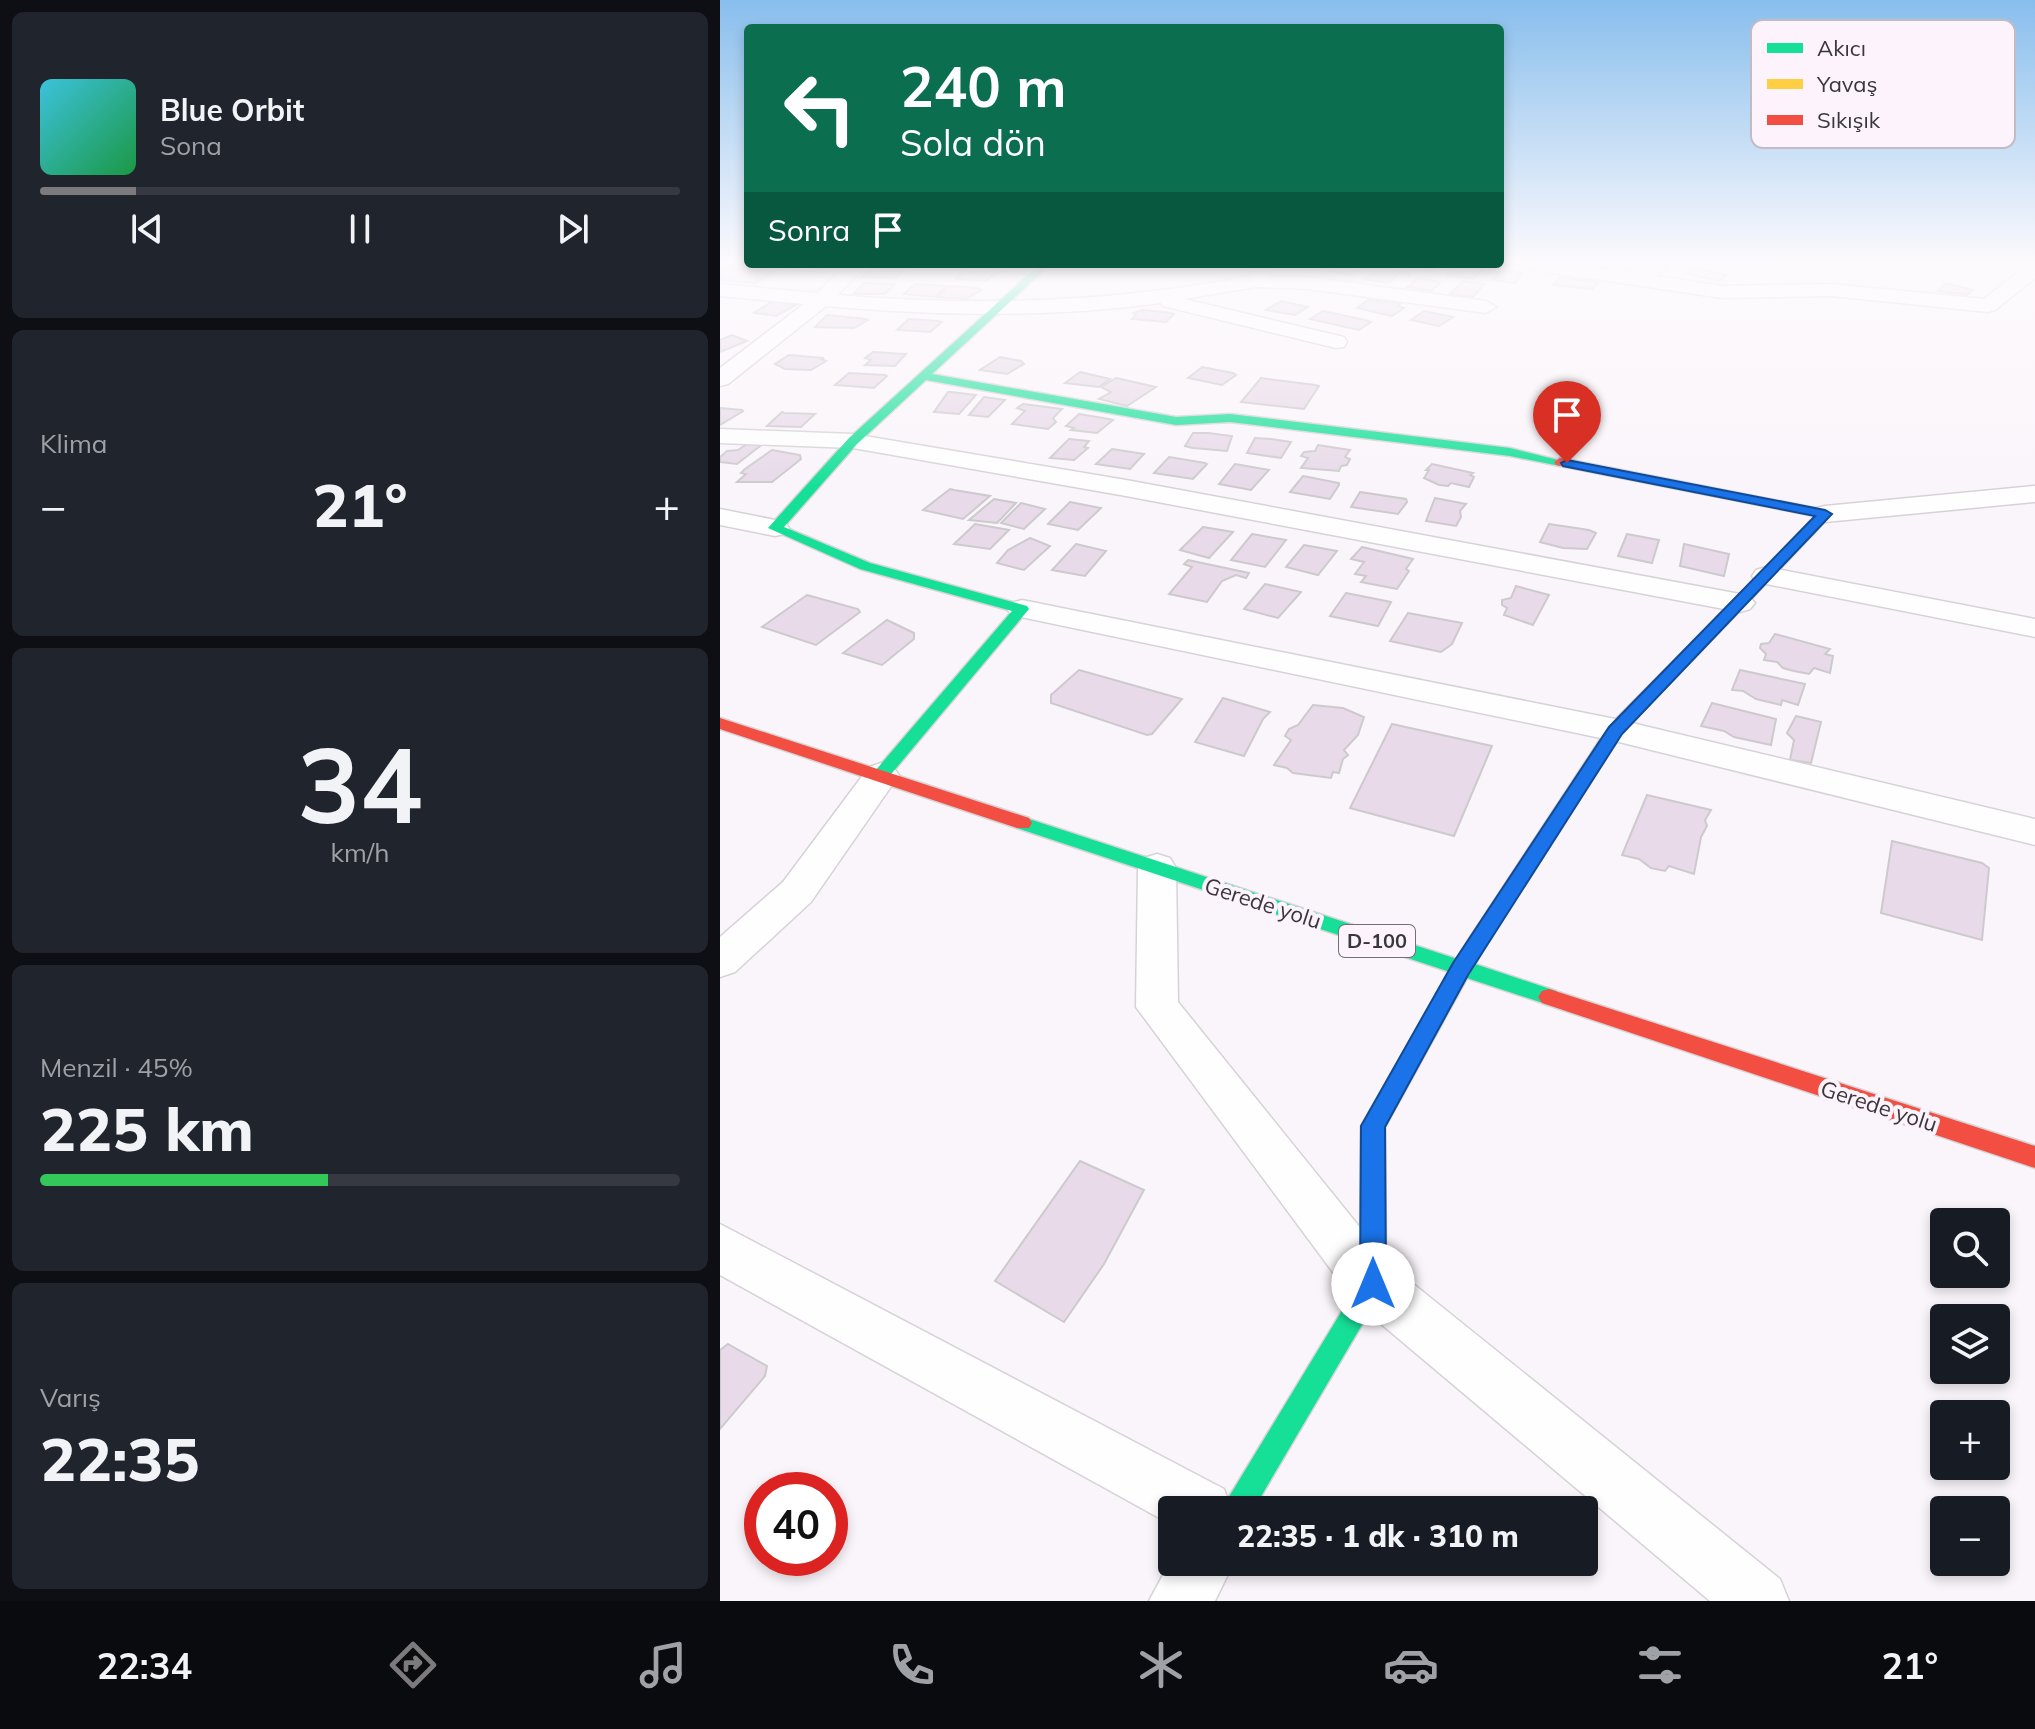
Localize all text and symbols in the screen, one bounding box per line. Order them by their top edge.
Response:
legend [1751,20,2015,148]
text: Akıcı [1817,34,1866,62]
text: 240 m [900,51,1067,121]
icon: left [768,56,872,160]
text: Yavaş [1816,70,1877,98]
text: Blue Orbit [160,91,304,129]
text: Sıkışık [1817,106,1881,134]
text: Sola dön [900,120,1046,165]
text: Sona [160,129,222,162]
icon: previous [125,207,169,251]
icon: pause [338,207,382,251]
icon: next [551,207,595,251]
icon: arrive [866,208,910,252]
text: Sonra [768,211,850,249]
pin [1533,381,1601,463]
icon: arrive [1545,393,1589,437]
text: Klima [40,427,107,460]
text: 21° [312,467,408,542]
text: − [40,478,66,533]
text: + [654,478,680,533]
text: 34 [298,718,422,849]
text: km/h [331,836,389,869]
street label: Gerede yolu [1201,871,1325,935]
road number: D-100 [1339,925,1415,957]
text: Menzil · 45% [40,1051,193,1084]
street label: Gerede yolu [1817,1074,1941,1138]
text: 225 km [40,1091,254,1166]
map controls [1930,1208,2010,1576]
button: search [1930,1208,2010,1288]
position arrow [1331,1242,1415,1326]
button: layers [1930,1304,2010,1384]
text: Varış [40,1381,101,1414]
button: + [1930,1400,2010,1480]
text: 22:35 [40,1421,200,1496]
speed limit sign: 40 [744,1472,848,1576]
button: − [1930,1496,2010,1576]
text: 22:35 · 1 dk · 310 m [1237,1517,1519,1555]
icon: directions [385,1637,441,1693]
icon: music [635,1637,691,1693]
icon: phone [884,1637,940,1693]
icon: climate [1133,1637,1189,1693]
icon: car [1383,1637,1439,1693]
icon: filters [1632,1637,1688,1693]
text: 22:34 [97,1643,192,1688]
text: 21° [1881,1643,1938,1688]

